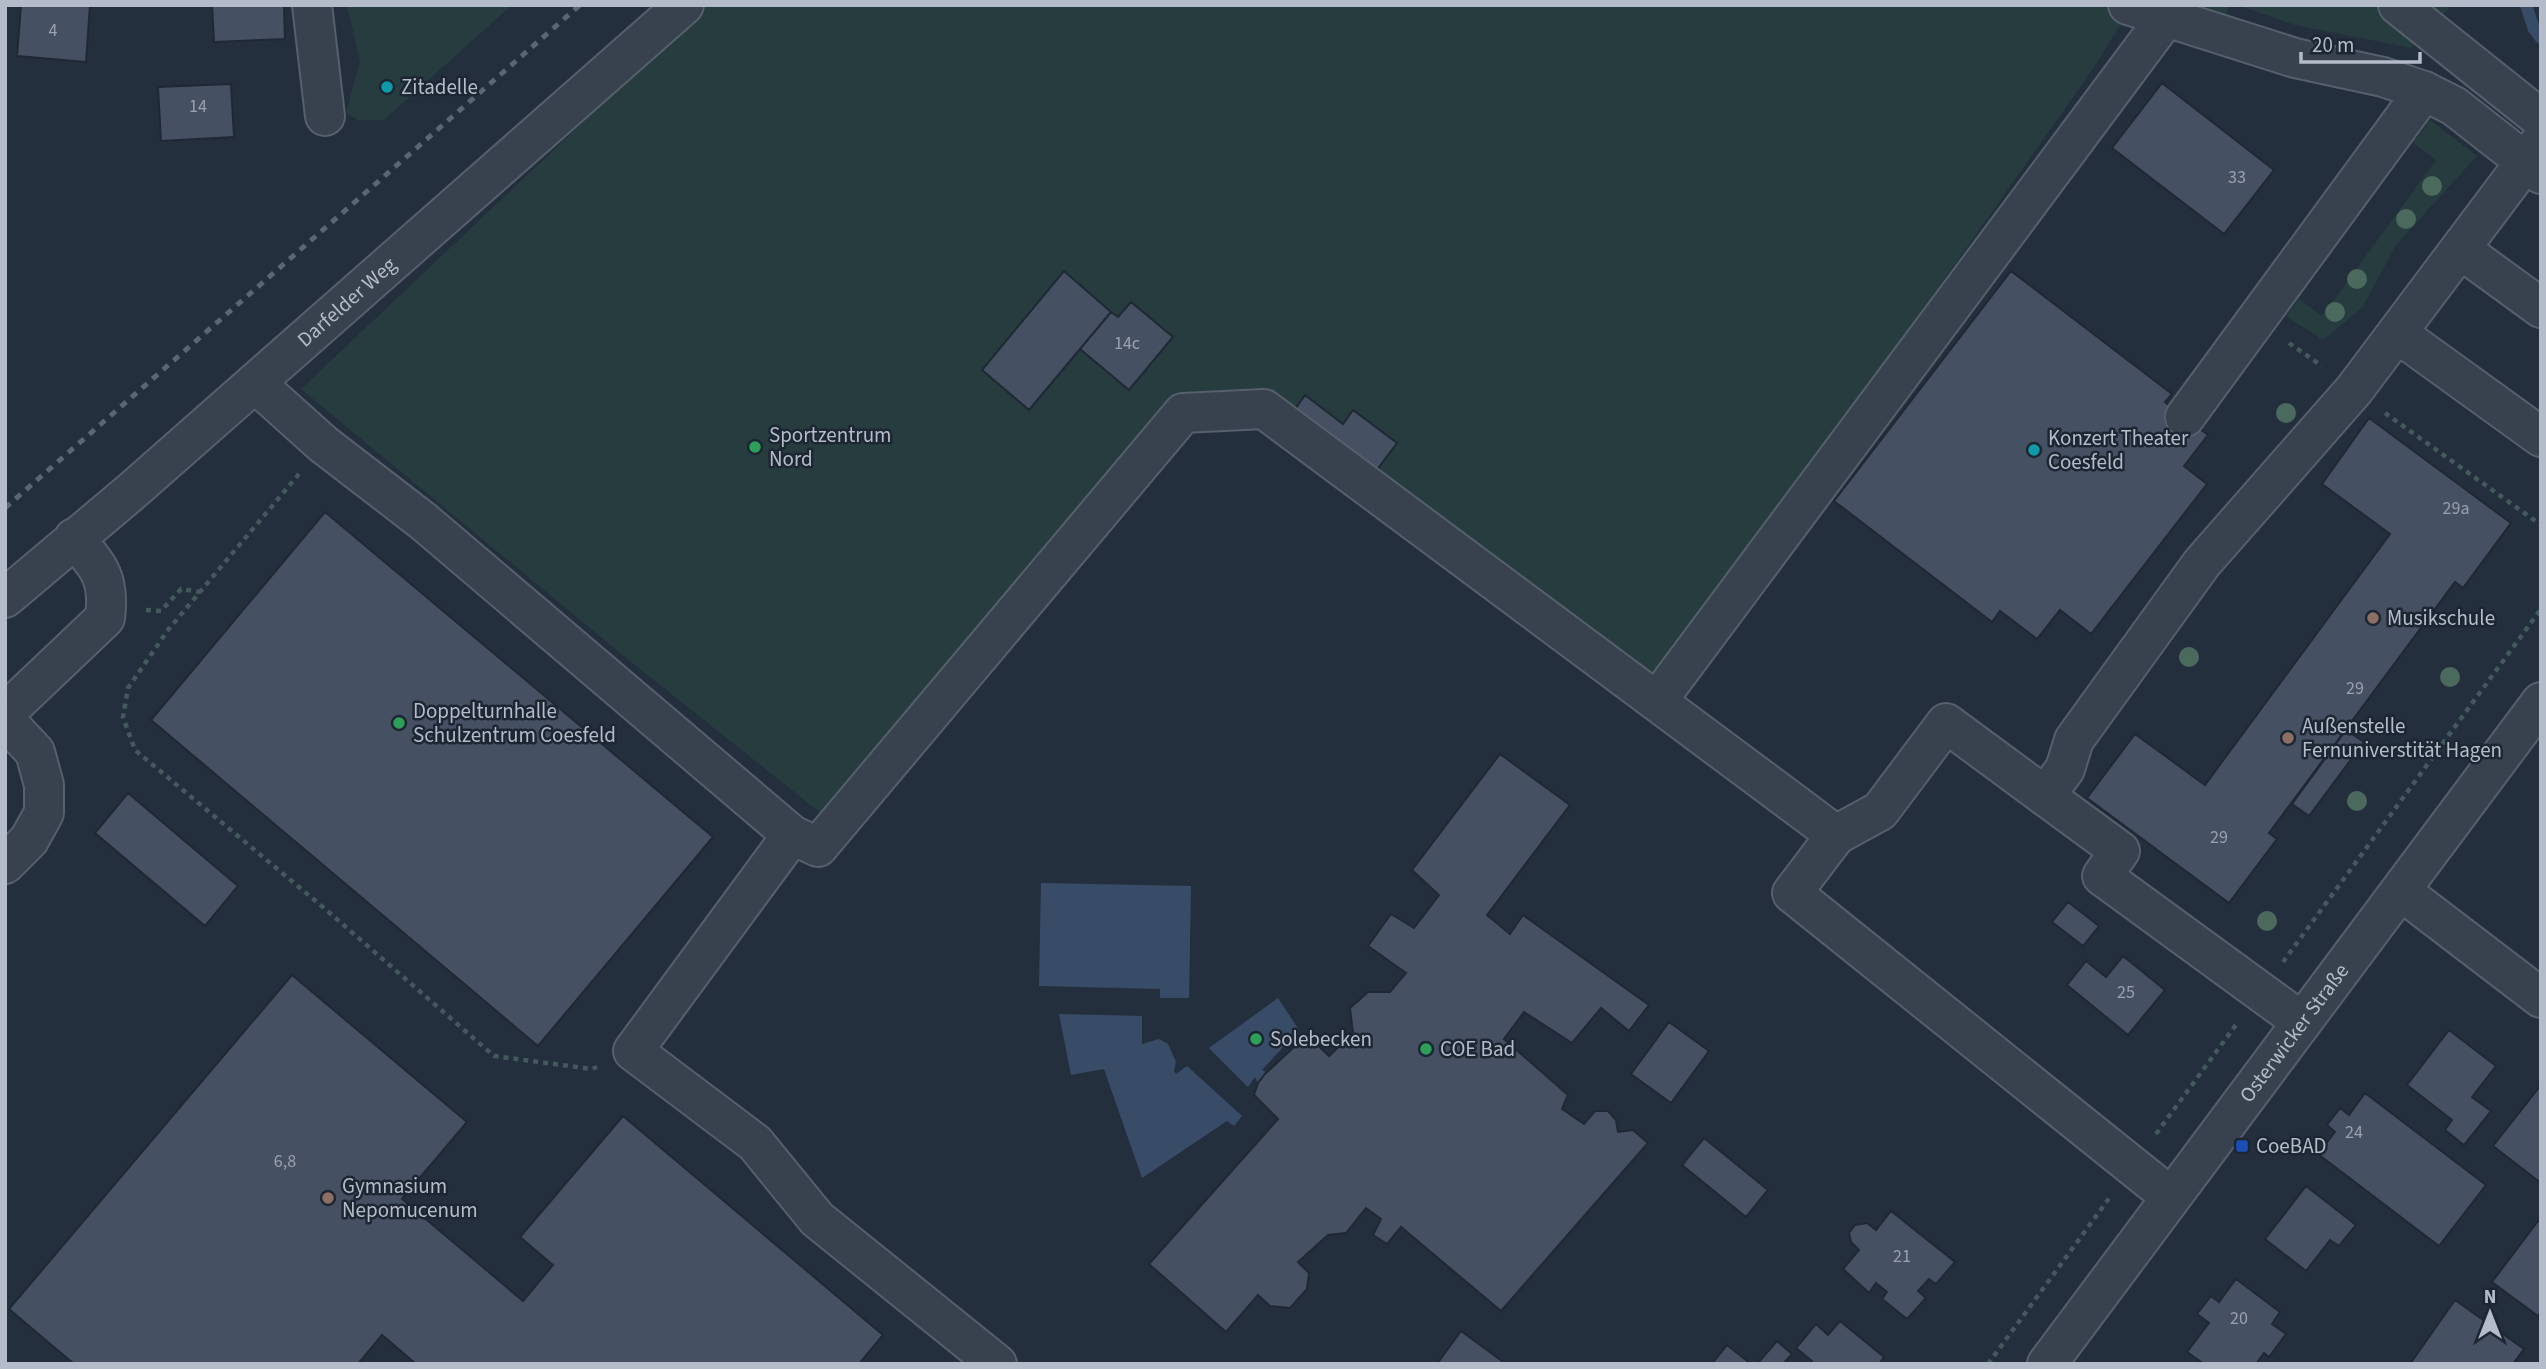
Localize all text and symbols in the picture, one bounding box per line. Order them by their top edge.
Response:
house number: 4 [49,18,58,43]
scale bar [2301,21,2420,65]
text: 20 m [2312,30,2354,60]
place label: Zitadelle [401,72,478,102]
marker: Zitadelle [379,79,395,95]
house number: 14 [189,94,207,119]
house number: 33 [2228,165,2246,190]
street label: Darfelder Weg [290,250,403,354]
house number: 14c [1114,331,1140,356]
place label: Sportzentrum Nord [769,420,891,474]
place label: Konzert Theater Coesfeld [2048,423,2189,477]
marker: Sportzentrum Nord [747,439,763,455]
marker: Konzert Theater Coesfeld [2026,442,2042,458]
house number: 29a [2443,496,2469,521]
place label: Musikschule [2387,603,2495,633]
marker: Musikschule [2365,610,2381,626]
house number: 29 [2346,676,2364,701]
place label: Doppelturnhalle Schulzentrum Coesfeld [413,696,616,750]
place label: Außenstelle Fernuniverstität Hagen [2302,711,2502,765]
marker: Doppelturnhalle Schulzentrum Coesfeld [391,715,407,731]
marker: Außenstelle Fernuniverstität Hagen [2280,730,2296,746]
house number: 29 [2210,825,2228,850]
street label: Osterwicker Straße [2232,957,2356,1109]
house number: 25 [2117,980,2135,1005]
place label: Solebecken [1270,1024,1372,1054]
marker: Solebecken [1248,1031,1264,1047]
place label: COE Bad [1440,1034,1515,1064]
marker: COE Bad [1418,1041,1434,1057]
house number: 24 [2345,1120,2363,1145]
place label: CoeBAD [2256,1131,2326,1161]
marker: CoeBAD [2234,1138,2250,1154]
house number: 6,8 [274,1149,296,1174]
place label: Gymnasium Nepomucenum [342,1171,478,1225]
marker: Gymnasium Nepomucenum [320,1190,336,1206]
house number: 21 [1893,1244,1911,1269]
north arrow [2455,1278,2525,1348]
text: N [2484,1284,2496,1311]
house number: 20 [2230,1306,2248,1331]

